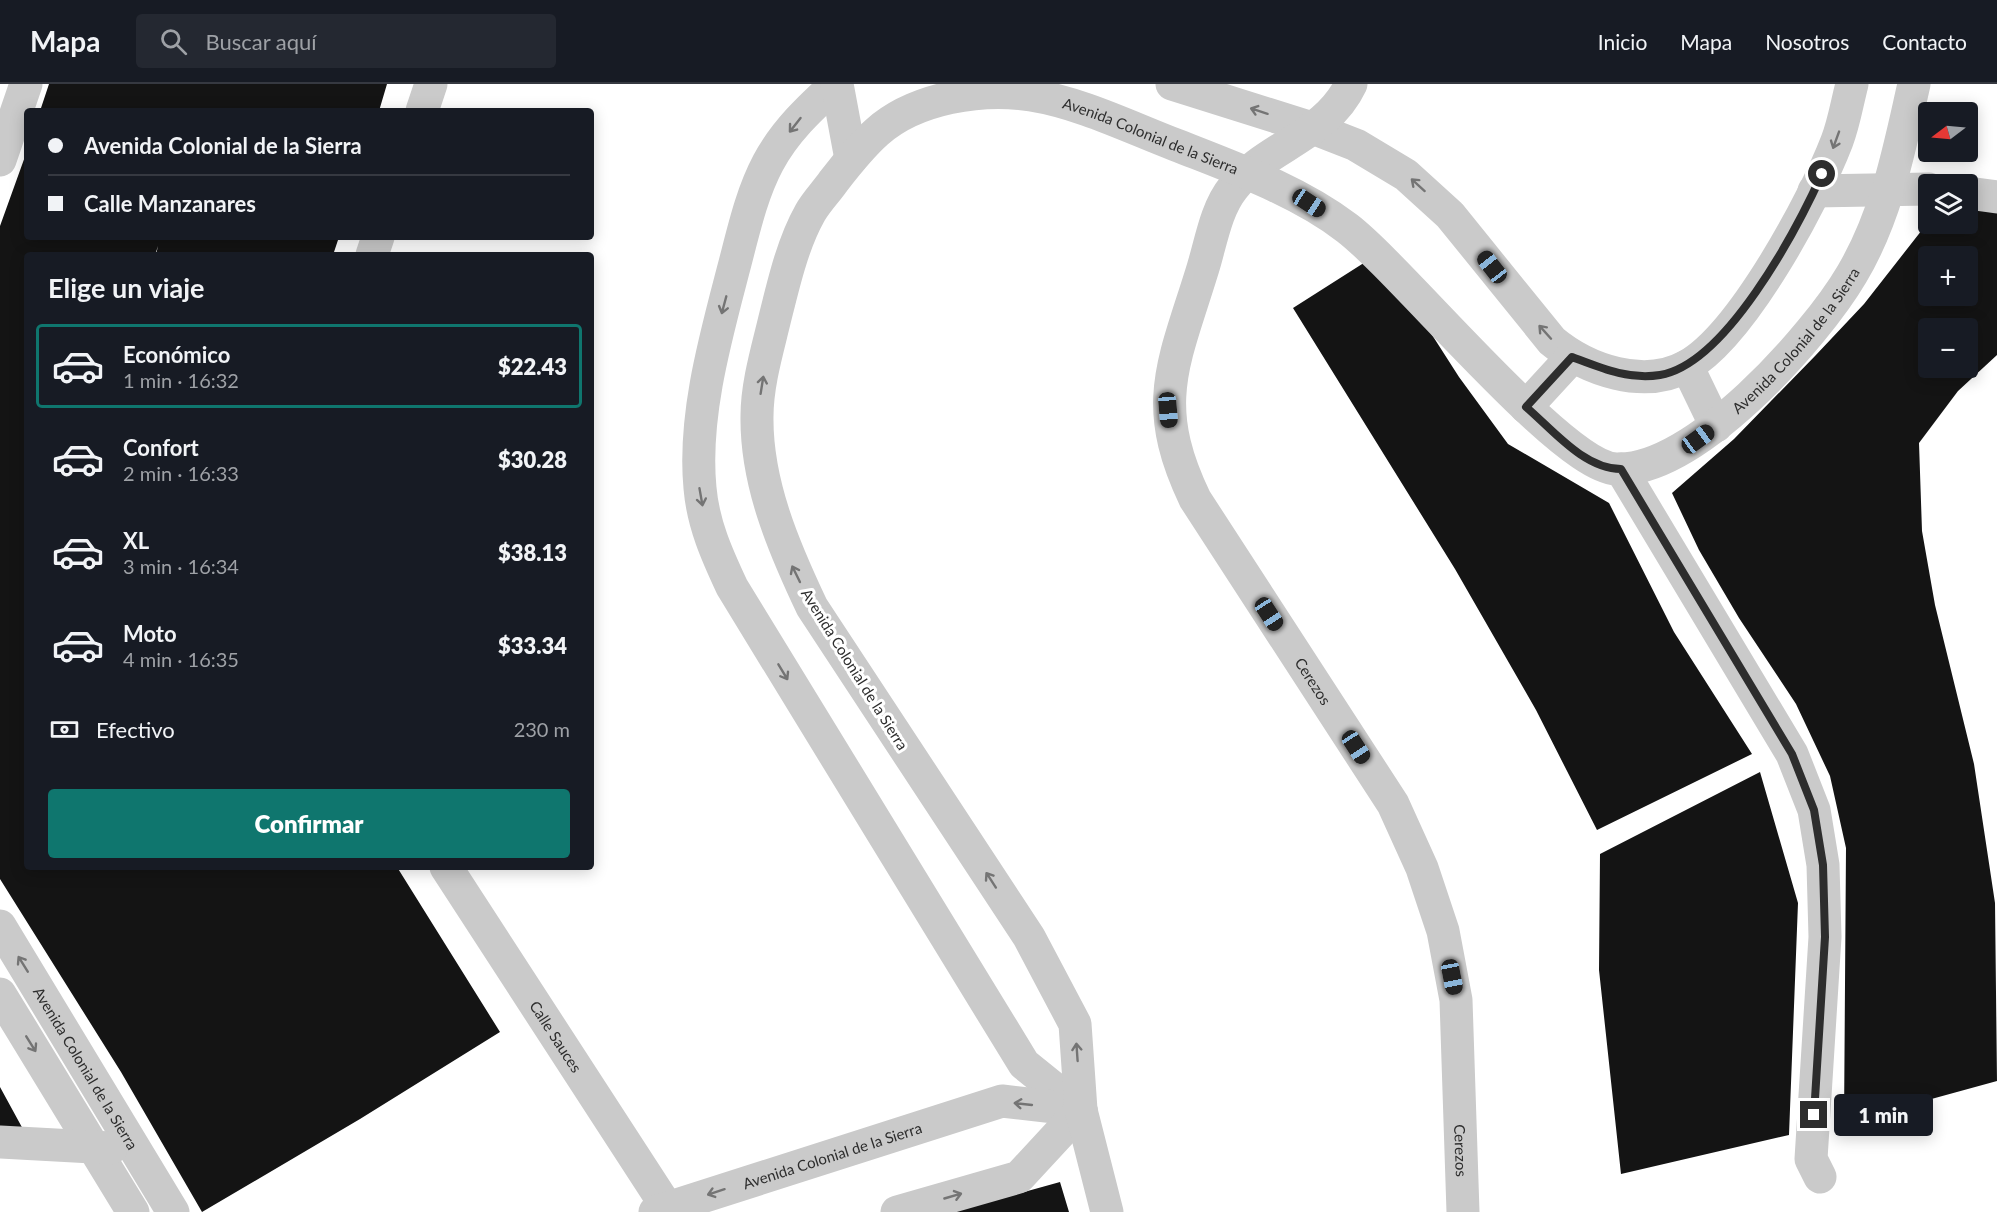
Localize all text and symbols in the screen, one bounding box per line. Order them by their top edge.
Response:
search box [136,14,556,68]
text: Mapa [30,24,100,58]
icon: search [157,25,190,58]
text: Buscar aquí [205,28,317,55]
text: Inicio [1598,29,1647,54]
text: Mapa [1680,29,1732,54]
text: Nosotros [1765,29,1849,54]
text: Contacto [1882,29,1967,54]
street label: Avenida Colonial de la Sierra [1061,94,1241,178]
north arrow [1918,102,1978,162]
map controls [1918,102,1978,378]
one-way arrow [1250,105,1269,116]
one-way arrow [788,117,801,133]
one-way arrow [1830,131,1841,149]
text: Avenida Colonial de la Sierra [84,132,362,159]
route start [1808,160,1835,187]
button: layers [1918,174,1978,234]
one-way arrow [1410,178,1425,192]
car [1289,186,1329,220]
text: Calle Manzanares [84,190,256,217]
button: + [1918,246,1978,306]
car [1474,247,1510,287]
street label: Avenida Colonial de la Sierra [1728,264,1863,417]
text: Elige un viaje [48,271,205,304]
one-way arrow [718,295,730,314]
button: − [1918,318,1978,378]
one-way arrow [1538,325,1552,340]
icon: car [51,339,105,393]
text: Económico [123,341,230,368]
text: $22.43 [498,353,567,380]
text: 1 min · 16:32 [123,368,239,392]
one-way arrow [756,376,767,396]
car [1157,391,1179,429]
car [1678,421,1718,457]
icon: car [51,432,105,486]
text: Confort [123,434,199,461]
text: $30.28 [498,446,567,473]
text: 2 min · 16:33 [123,461,239,485]
one-way arrow [696,487,707,506]
icon: car [51,525,105,579]
text: XL [123,527,149,554]
text: $38.13 [498,539,567,566]
text: 3 min · 16:34 [123,554,239,578]
one-way arrow [790,565,802,583]
street label: Avenida Colonial de la Sierra [798,585,912,753]
car [1252,594,1286,634]
icon: car [51,618,105,672]
text: Moto [123,620,177,647]
text: $33.34 [498,632,567,659]
text: 4 min · 16:35 [123,647,239,671]
street label: Cerezos [1291,654,1335,708]
one-way arrow [778,663,790,680]
icon: cash [48,713,81,746]
text: Efectivo [96,716,175,743]
text: 230 m [514,717,570,741]
car [1339,727,1373,767]
button: Confirmar [48,789,570,858]
one-way arrow [985,872,997,888]
one-way arrow [17,956,29,973]
car [1440,958,1464,996]
street label: Avenida Colonial de la Sierra [30,983,142,1153]
street label: Calle Sauces [526,997,586,1076]
one-way arrow [25,1035,37,1052]
one-way arrow [1071,1043,1082,1063]
callout: 1 min [1835,1094,1934,1136]
one-way arrow [1013,1098,1033,1109]
route end [1800,1101,1827,1128]
text: 1 min [1859,1103,1908,1127]
street label: Avenida Colonial de la Sierra [740,1118,924,1192]
street label: Cerezos [1451,1124,1471,1177]
one-way arrow [707,1188,726,1199]
one-way arrow [943,1190,962,1201]

